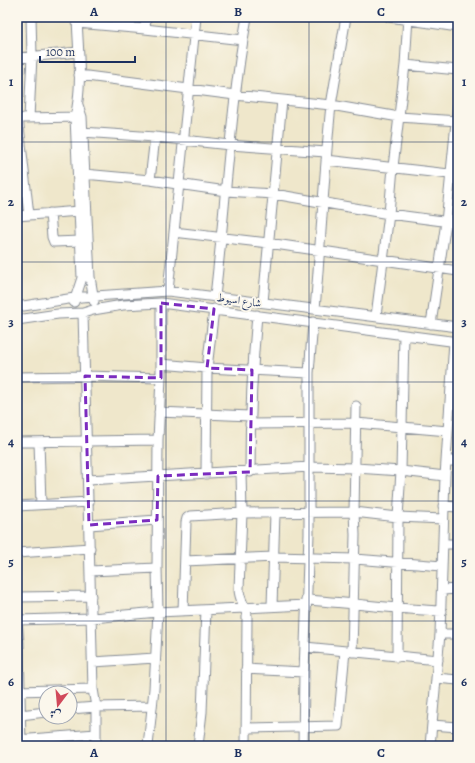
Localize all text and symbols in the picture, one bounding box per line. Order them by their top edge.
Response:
text: A [89,3,99,20]
text: B [234,3,242,20]
text: C [377,3,385,20]
scale bar [40,38,135,64]
text: 100 m [46,44,75,60]
text: 1 [9,73,14,90]
text: 1 [462,73,467,90]
text: 2 [8,193,15,210]
text: 2 [461,193,468,210]
street label: شارع اسيوط [215,290,262,313]
text: 3 [8,313,14,330]
text: 3 [461,313,467,330]
text: 4 [8,433,14,450]
text: 4 [461,433,467,450]
text: 5 [8,553,14,570]
text: 5 [461,553,467,570]
text: 6 [8,673,14,690]
text: 6 [461,673,467,690]
north arrow [38,685,78,725]
text: ش [48,705,63,723]
text: A [89,744,99,761]
text: B [234,744,242,761]
text: C [377,744,385,761]

